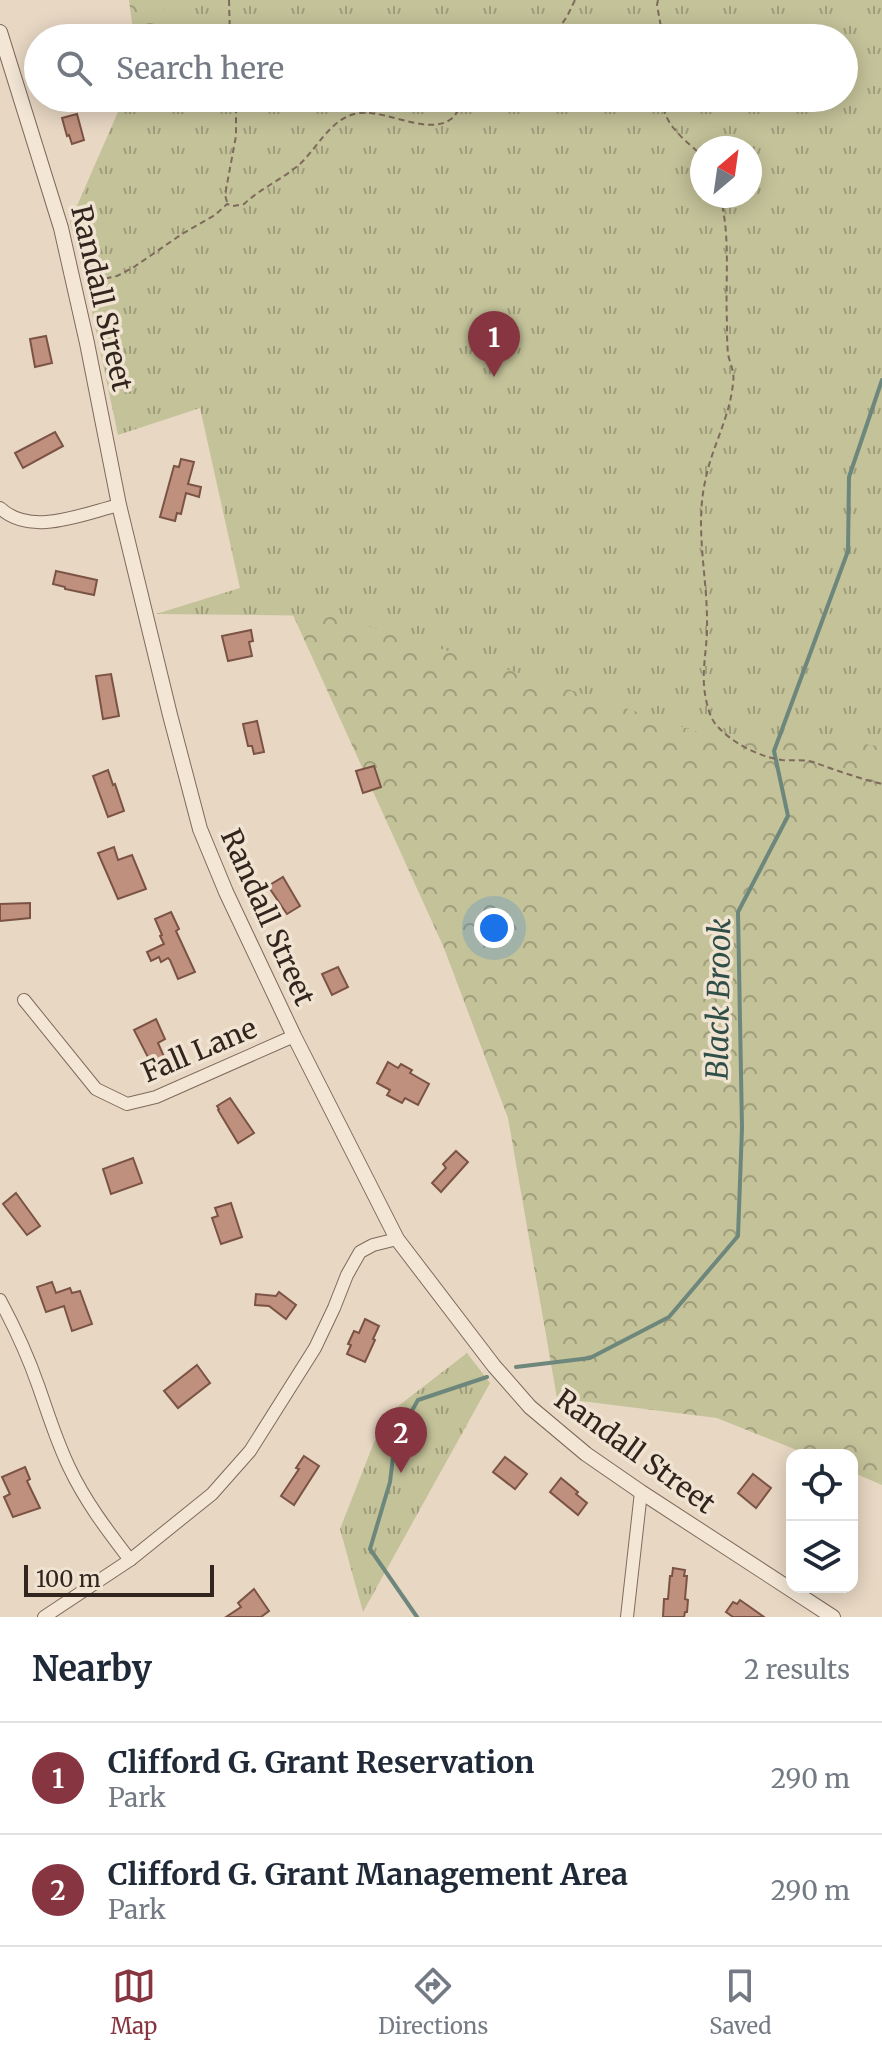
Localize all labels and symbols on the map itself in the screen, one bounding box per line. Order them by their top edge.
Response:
north arrow [690,136,762,208]
street label: Randall Street [63,202,141,394]
pin: 1 [468,311,520,377]
street label: Randall Street [213,823,323,1011]
your location [474,908,514,948]
water label: Black Brook [698,917,738,1080]
street label: Fall Lane [136,1010,262,1090]
street label: Randall Street [548,1381,722,1521]
pin: 2 [375,1407,427,1473]
scale bar [24,1561,214,1597]

